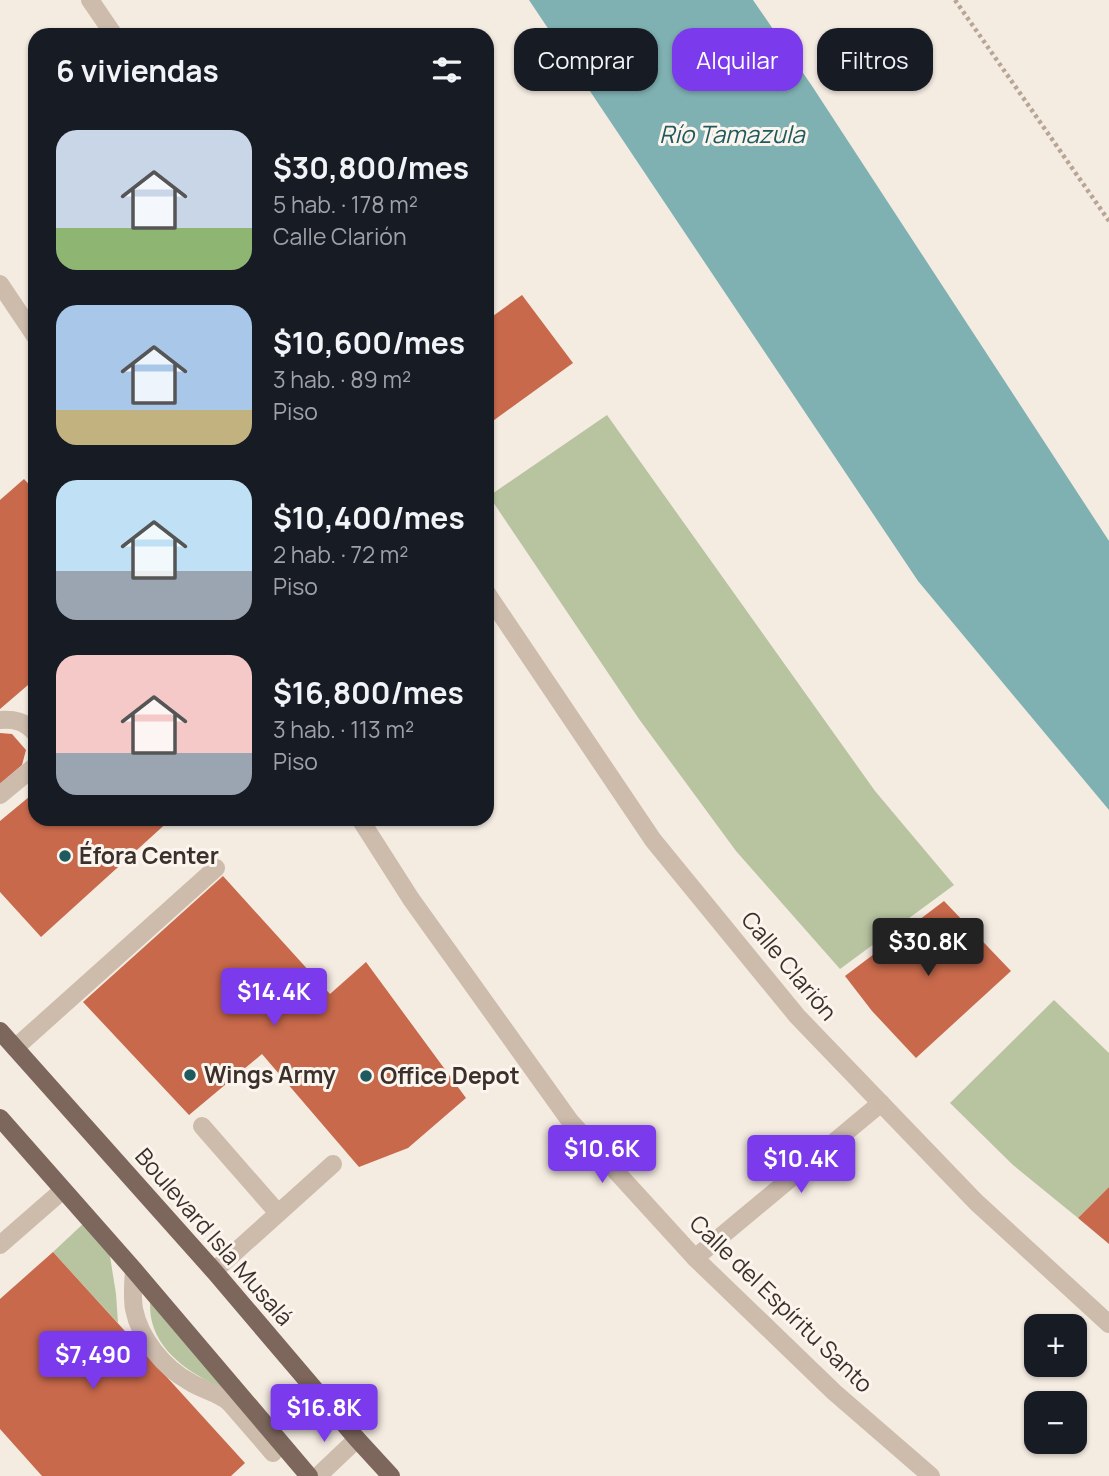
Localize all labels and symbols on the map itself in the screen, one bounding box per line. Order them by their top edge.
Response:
water label: Río Tamazula [659,117,806,150]
place label: Éfora Center [79,839,219,871]
marker: Éfora Center [57,848,73,864]
street label: Calle Clarión [735,904,845,1027]
pin: $30.8K [871,918,985,978]
pin: $14.4K [217,968,331,1028]
place label: Wings Army [204,1058,336,1090]
place label: Office Depot [380,1059,520,1091]
marker: Wings Army [182,1067,198,1083]
marker: Office Depot [358,1068,374,1084]
pin: $10.6K [545,1126,659,1185]
pin: $10.4K [744,1136,858,1195]
street label: Boulevard Isla Musalá [129,1141,301,1332]
street label: Calle del Espíritu Santo [683,1207,880,1399]
pin: $7,490 [36,1332,150,1391]
pin: $16.8K [267,1384,381,1444]

